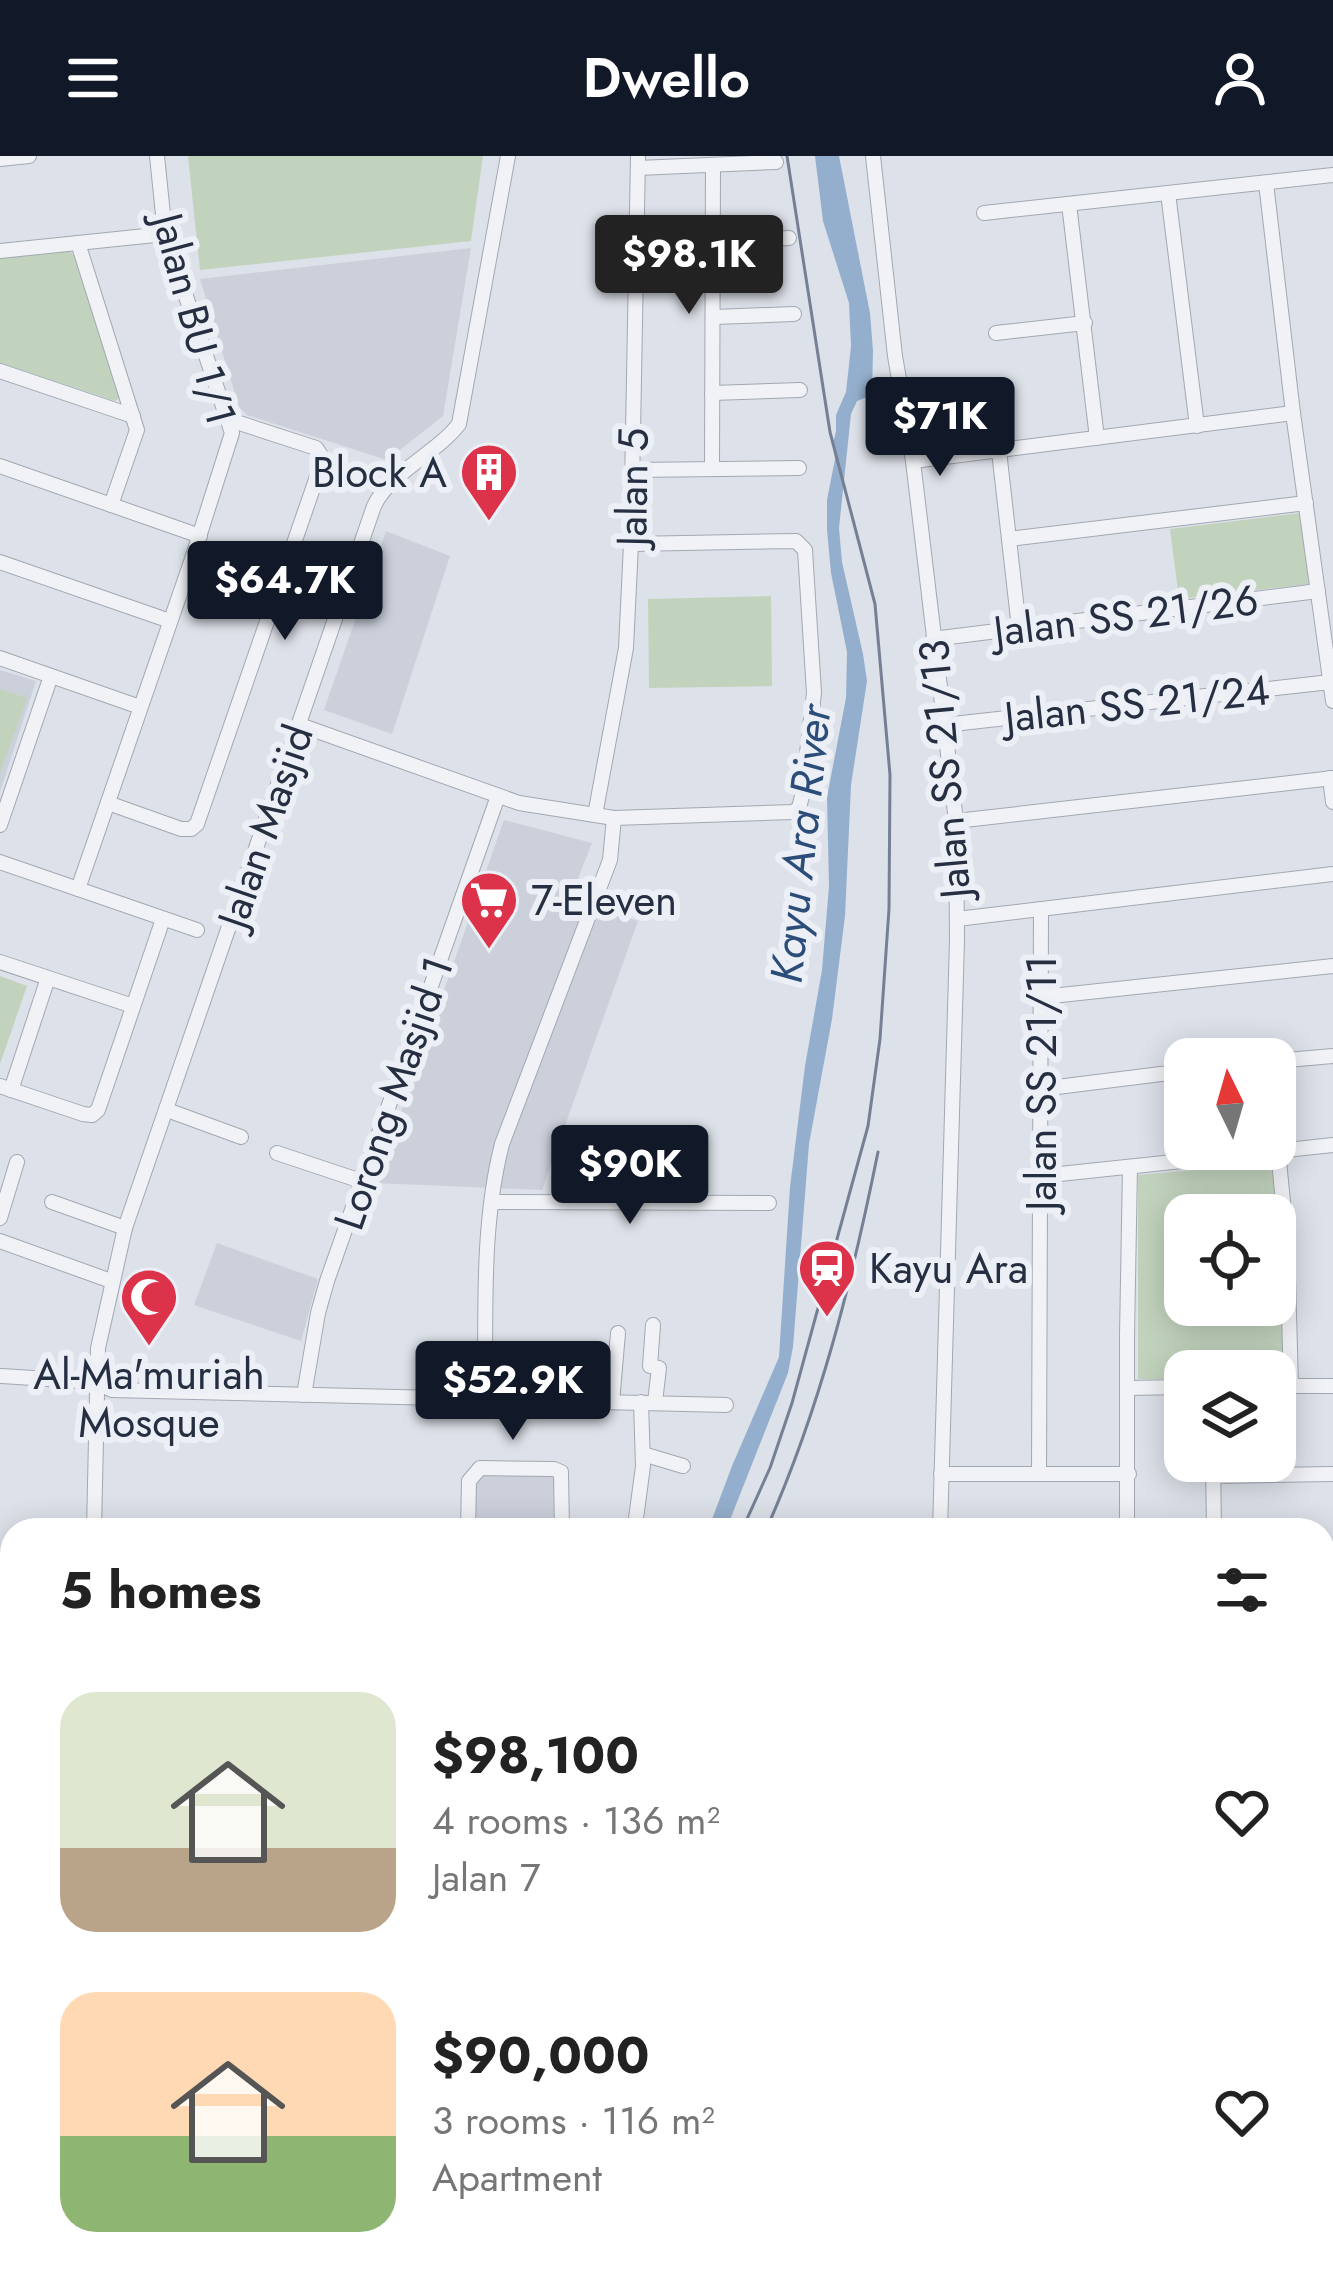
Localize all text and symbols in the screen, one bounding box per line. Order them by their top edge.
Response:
text: Dwello [583,39,750,117]
icon: menu [60,45,126,111]
icon: person [1207,45,1273,111]
street label: Jalan BU 1/1 [136,202,252,432]
pin: $98.1K [591,215,787,317]
text: $98.1K [622,225,756,282]
pin: $71K [869,377,1011,479]
text: $71K [893,387,987,444]
street label: Jalan 5 [601,427,664,552]
building icon: Block A [458,441,520,523]
place label: Block A [312,442,447,503]
pin: $64.7K [187,541,383,643]
text: $64.7K [215,551,355,608]
street label: Jalan SS 21/26 [985,569,1262,663]
street label: Jalan SS 21/13 [903,637,987,906]
street label: Jalan SS 21/24 [996,659,1273,748]
water label: Kayu Ara River [754,700,848,986]
street label: Jalan Masjid [201,716,329,941]
supermarket icon: 7-Eleven [458,869,520,951]
place label: 7-Eleven [531,870,677,931]
street label: Lorong Masjid 1 [318,948,469,1238]
street label: Jalan SS 21/11 [1011,955,1072,1216]
north arrow [1164,1038,1296,1170]
map controls [1164,1038,1296,1482]
pin: $90K [559,1125,701,1227]
text: $90K [578,1135,682,1192]
button: locate [1164,1194,1296,1326]
station icon: Kayu Ara [796,1237,858,1319]
place label: Kayu Ara [869,1238,1028,1299]
mosque icon: Al-Ma'muriah Mosque [118,1266,180,1348]
pin: $52.9K [415,1341,611,1443]
place label: Al-Ma'muriah Mosque [33,1344,265,1453]
button: layers [1164,1350,1296,1482]
text: $52.9K [443,1351,583,1408]
text: 5 homes [60,1553,262,1627]
icon: filters [1209,1557,1275,1623]
text: $98,100 [432,1718,639,1792]
icon: home [156,1740,300,1884]
icon: heart [1209,1779,1275,1845]
text: 4 rooms · 136 m² [432,1792,720,1849]
text: Jalan 7 [432,1849,541,1906]
text: $90,000 [432,2018,649,2092]
icon: home [156,2040,300,2184]
icon: heart [1209,2079,1275,2145]
text: 3 rooms · 116 m² [432,2092,715,2149]
text: Apartment [432,2149,602,2206]

